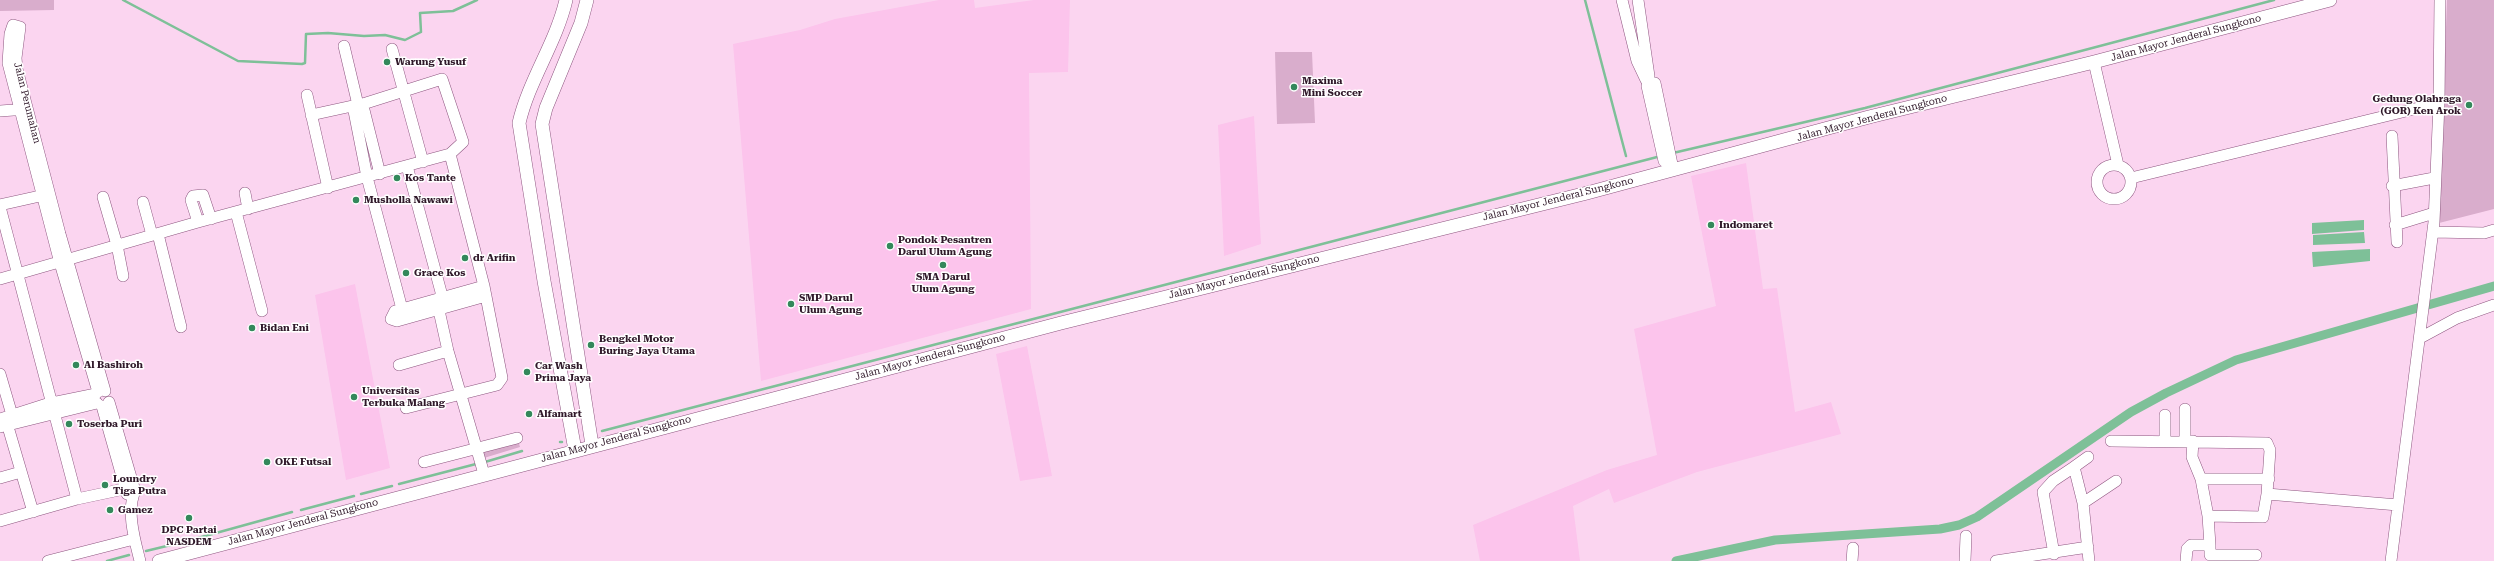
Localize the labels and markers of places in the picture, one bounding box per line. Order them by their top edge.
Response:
place label: Warung Yusuf [395,56,466,68]
marker: Warung Yusuf [382,57,392,67]
place label: Maxima Mini Soccer [1302,75,1362,98]
marker: Maxima Mini Soccer [1289,82,1299,92]
place label: Gedung Olahraga (GOR) Ken Arok [2372,93,2461,116]
marker: Gedung Olahraga (GOR) Ken Arok [2464,100,2474,110]
place label: Kos Tante [405,172,456,184]
marker: Kos Tante [392,173,402,183]
place label: Musholla Nawawi [364,194,453,206]
marker: Musholla Nawawi [351,195,361,205]
place label: Indomaret [1719,219,1773,231]
marker: Indomaret [1706,220,1716,230]
place label: Pondok Pesantren Darul Ulum Agung [898,234,992,258]
marker: Pondok Pesantren Darul Ulum Agung [885,241,895,251]
place label: dr Arifin [473,252,516,264]
marker: dr Arifin [460,253,470,263]
marker: SMA Darul Ulum Agung [938,260,948,270]
place label: Grace Kos [414,267,465,279]
marker: Grace Kos [401,268,411,278]
place label: SMA Darul Ulum Agung [912,271,974,294]
place label: SMP Darul Ulum Agung [799,292,862,316]
marker: SMP Darul Ulum Agung [786,299,796,309]
place label: Bidan Eni [260,322,309,334]
marker: Bidan Eni [247,323,257,333]
place label: Bengkel Motor Buring Jaya Utama [599,333,695,356]
marker: Bengkel Motor Buring Jaya Utama [586,340,596,350]
place label: Al Bashiroh [84,359,143,371]
marker: Al Bashiroh [71,360,81,370]
place label: Car Wash Prima Jaya [535,360,591,384]
marker: Car Wash Prima Jaya [522,367,532,377]
place label: Universitas Terbuka Malang [362,385,445,408]
marker: Universitas Terbuka Malang [349,392,359,402]
place label: Alfamart [537,408,582,420]
marker: Alfamart [524,409,534,419]
place label: Toserba Puri [77,418,142,430]
marker: Toserba Puri [64,419,74,429]
place label: OKE Futsal [275,456,331,468]
marker: OKE Futsal [262,457,272,467]
place label: Loundry Tiga Putra [113,473,166,496]
marker: Loundry Tiga Putra [100,480,110,490]
place label: Gamez [118,504,152,516]
marker: Gamez [105,505,115,515]
marker: DPC Partai NASDEM [184,513,194,523]
place label: DPC Partai NASDEM [161,524,217,548]

